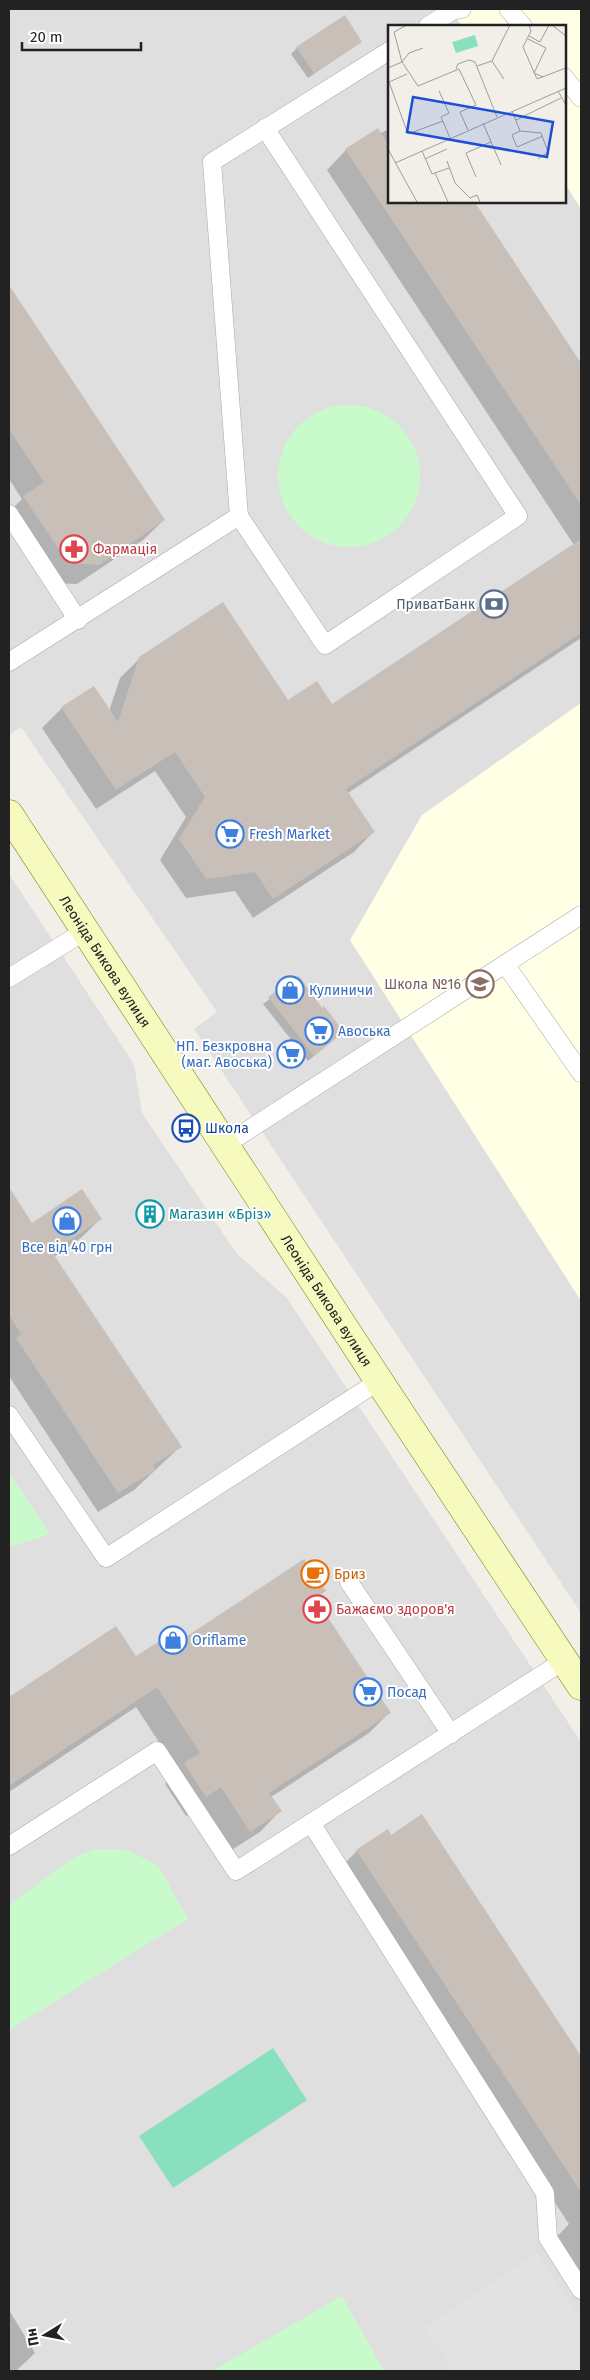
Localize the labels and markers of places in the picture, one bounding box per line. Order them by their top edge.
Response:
pharmacy icon: Фармація [59,534,89,564]
place label: Фармація [93,541,157,558]
bank icon: ПриватБанк [479,589,509,619]
place label: ПриватБанк [396,596,476,613]
supermarket icon: Fresh Market [215,819,245,849]
place label: Fresh Market [249,826,331,843]
school or university icon: Школа №16 [465,969,495,999]
shop icon: Кулиничи [275,975,305,1005]
place label: Школа №16 [384,976,461,993]
place label: Кулиничи [309,982,373,999]
supermarket icon: Авоська [304,1016,334,1046]
place label: Авоська [338,1023,391,1040]
place label: НП. Безкровна (маг. Авоська) [176,1038,272,1071]
supermarket icon: НП. Безкровна (маг. Авоська) [276,1039,306,1069]
bus stop icon: Школа [171,1113,201,1143]
place label: Школа [205,1120,249,1137]
building icon: Магазин «Бріз» [135,1199,165,1229]
shop icon: Все від 40 грн [52,1206,82,1236]
place label: Магазин «Бріз» [169,1206,271,1223]
place label: Все від 40 грн [21,1239,113,1256]
cafe icon: Бриз [300,1559,330,1589]
place label: Бриз [334,1566,366,1583]
pharmacy icon: Бажаємо здоров'я [302,1594,332,1624]
place label: Бажаємо здоров'я [336,1601,455,1618]
shop icon: Oriflame [158,1625,188,1655]
place label: Oriflame [192,1632,247,1649]
supermarket icon: Посад [353,1677,383,1707]
place label: Посад [387,1684,427,1701]

